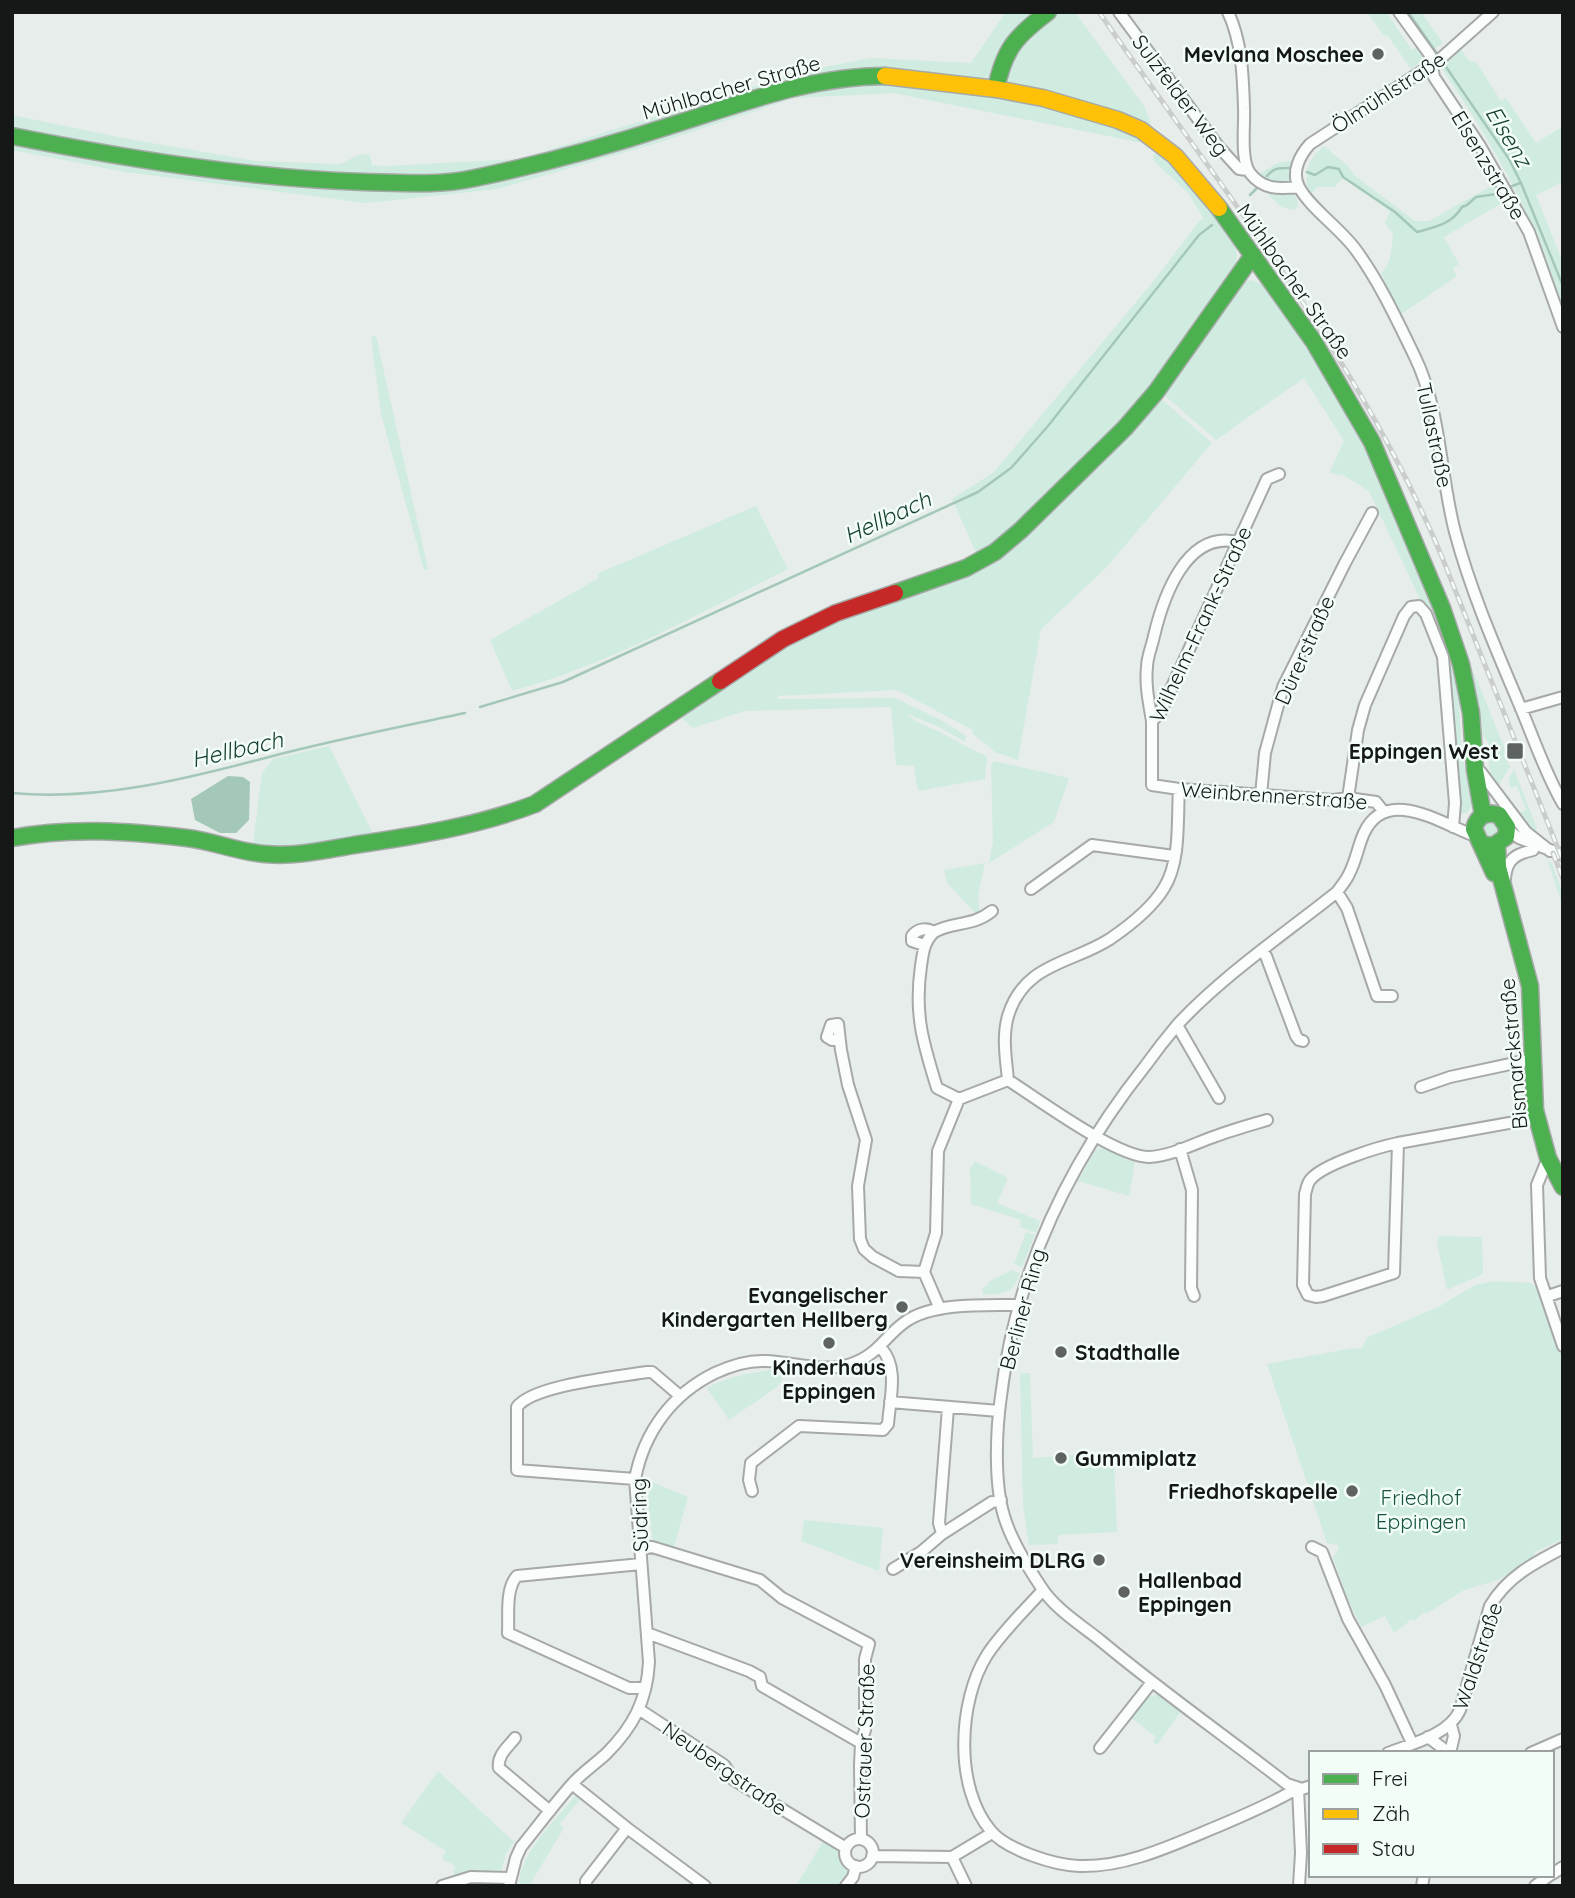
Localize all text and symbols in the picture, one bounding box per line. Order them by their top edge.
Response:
street label: Sulzfelder Weg [1127,29,1235,161]
place label: Mevlana Moschee [1184,41,1364,67]
street label: Ölmühlstraße [1326,45,1450,139]
marker: Mevlana Moschee [1370,46,1386,62]
street label: Mühlbacher Straße [639,49,823,125]
water label: Elsenz [1479,100,1540,174]
street label: Elsenzstraße [1446,106,1532,224]
street label: Mühlbacher Straße [1232,198,1358,364]
street label: Tullastraße [1411,380,1459,490]
water label: Hellbach [839,484,936,550]
street label: Wilhelm-Frank-Straße [1143,522,1257,726]
street label: Dürerstraße [1268,591,1340,709]
water label: Hellbach [188,724,286,774]
place label: Eppingen West [1349,738,1499,764]
marker: Eppingen West [1505,741,1525,761]
street label: Weinbrennerstraße [1180,776,1368,814]
street label: Bismarckstraße [1493,977,1533,1131]
street label: Berliner Ring [993,1245,1051,1373]
place label: Evangelischer Kindergarten Hellberg [661,1282,888,1332]
marker: Evangelischer Kindergarten Hellberg [894,1299,910,1315]
marker: Kinderhaus Eppingen [821,1335,837,1351]
place label: Stadthalle [1075,1339,1180,1365]
marker: Stadthalle [1053,1344,1069,1360]
place label: Kinderhaus Eppingen [772,1354,886,1404]
place label: Gummiplatz [1075,1445,1196,1471]
marker: Gummiplatz [1053,1450,1069,1466]
street label: Südring [625,1477,653,1553]
place label: Friedhofskapelle [1168,1478,1338,1504]
marker: Friedhofskapelle [1344,1483,1360,1499]
park label: Friedhof Eppingen [1376,1484,1466,1534]
place label: Vereinsheim DLRG [900,1547,1085,1573]
marker: Vereinsheim DLRG [1091,1552,1107,1568]
place label: Hallenbad Eppingen [1138,1567,1242,1617]
marker: Hallenbad Eppingen [1116,1584,1132,1600]
street label: Waldstraße [1446,1599,1508,1713]
street label: Ostrauer Straße [848,1663,880,1819]
street label: Neubergstraße [658,1715,792,1821]
legend [1309,1751,1554,1877]
text: Frei [1372,1765,1408,1791]
text: Zäh [1372,1800,1410,1826]
text: Stau [1372,1835,1415,1861]

